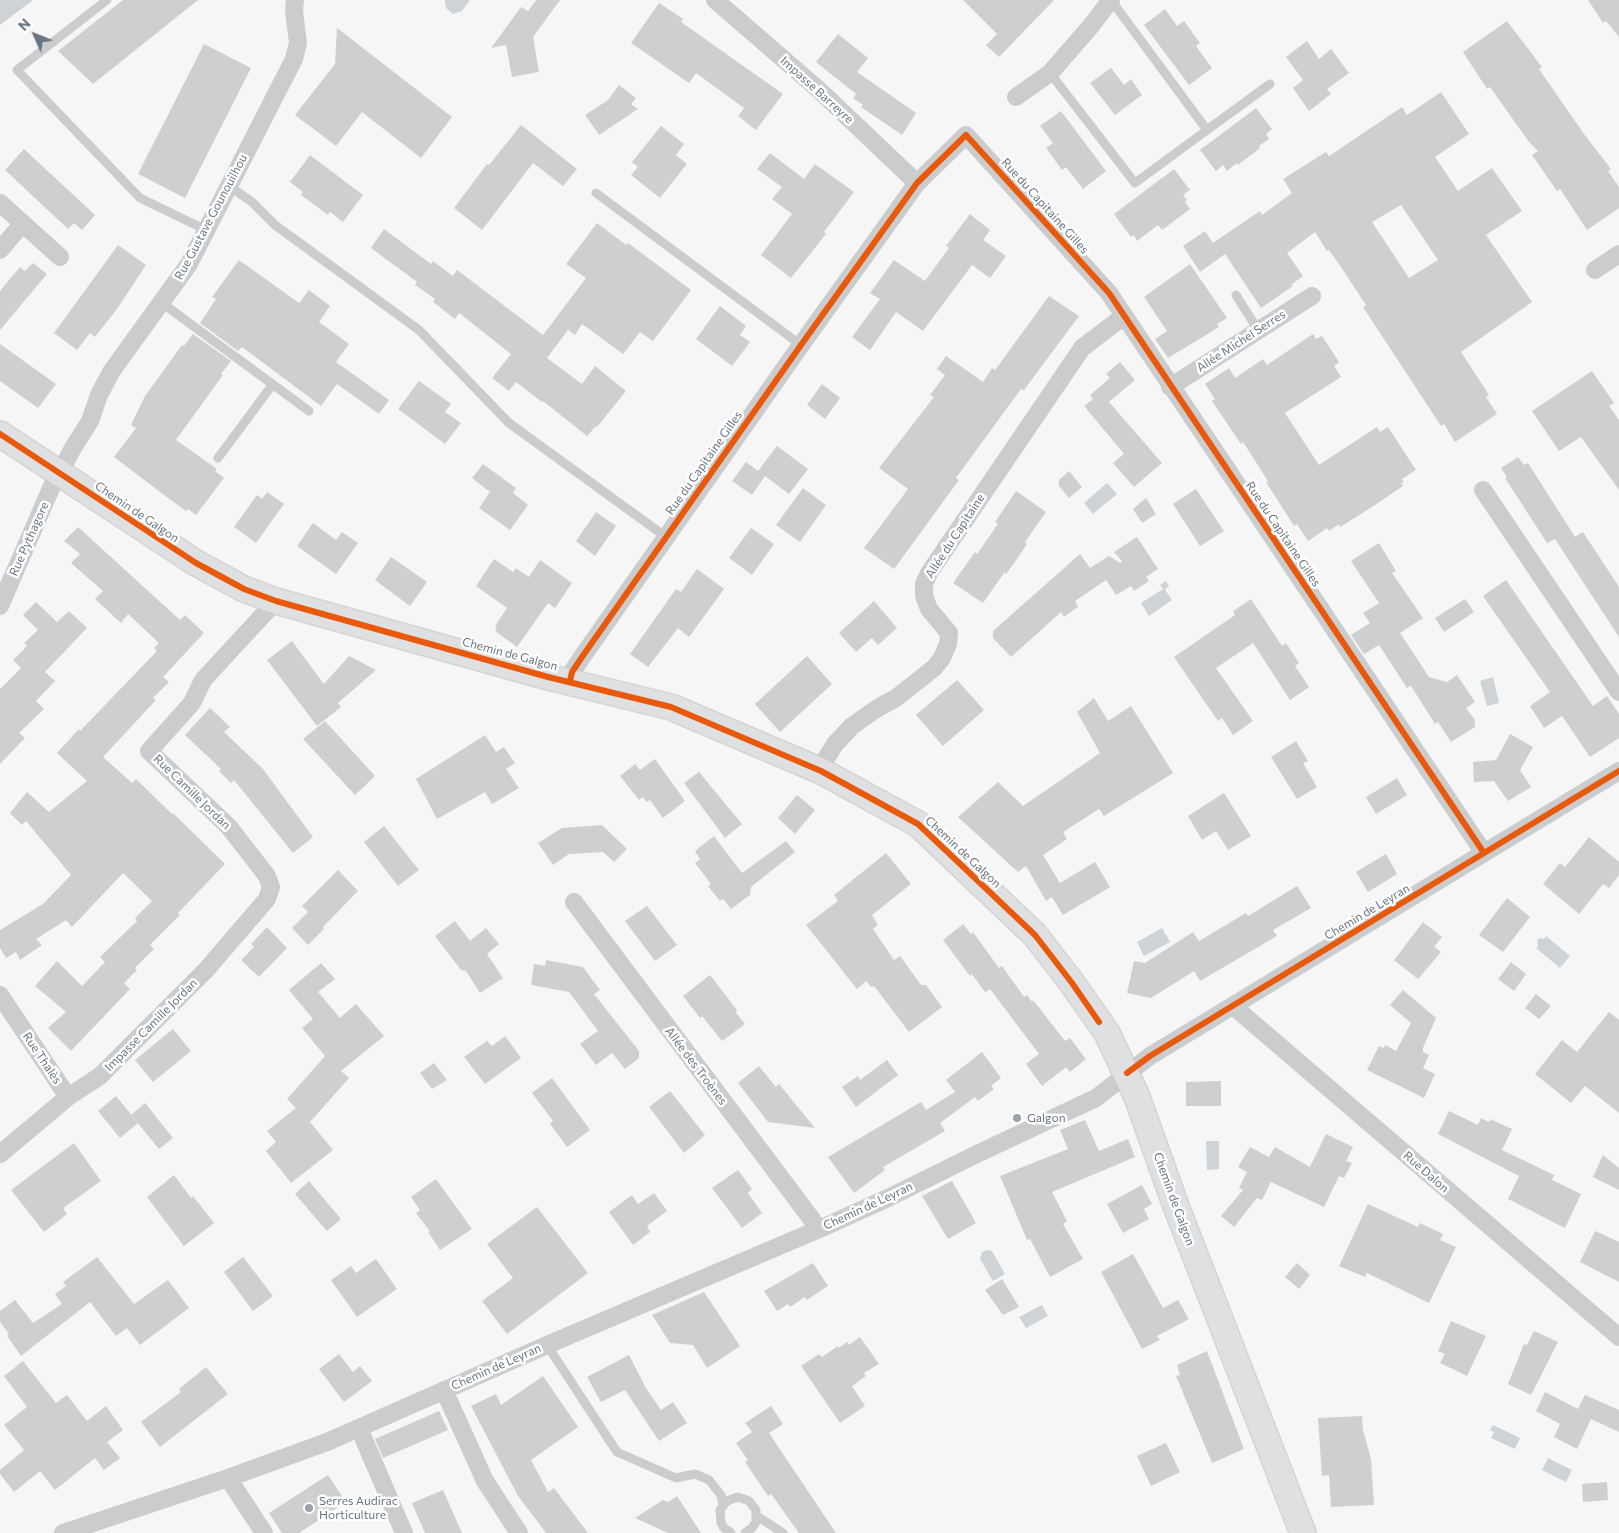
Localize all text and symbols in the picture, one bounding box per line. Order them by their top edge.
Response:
north arrow [10,10,60,60]
text: N [14,15,34,34]
street label: Impasse Barreyre [777,53,857,127]
street label: Rue Gustave Gounouilhou [172,152,250,282]
street label: Rue du Capitaine Gilles [998,155,1092,257]
street label: Allée Michel Serres [1194,307,1288,375]
street label: Rue du Capitaine Gilles [663,408,745,518]
street label: Chemin de Galgon [92,479,182,545]
street label: Rue du Capitaine Gilles [1243,479,1323,589]
street label: Allée du Capitaine [922,491,988,581]
street label: Rue Pythagore [6,500,52,578]
street label: Chemin de Galgon [461,634,559,674]
street label: Rue Camille Jordan [151,752,233,832]
street label: Chemin de Galgon [922,813,1004,891]
street label: Chemin de Leyran [1322,881,1412,943]
street label: Impasse Camille Jordan [102,976,200,1074]
street label: Allée des Troènes [662,1024,730,1108]
street label: Rue Thalès [20,1030,64,1086]
place label: Galgon [1027,1111,1066,1125]
marker: Galgon [1011,1112,1023,1124]
street label: Rue Dalon [1400,1148,1452,1196]
street label: Chemin de Galgon [1150,1150,1198,1248]
street label: Chemin de Leyran [821,1179,915,1233]
street label: Chemin de Leyran [449,1341,543,1393]
place label: Serres Audirac Horticulture [319,1494,398,1522]
marker: Serres Audirac Horticulture [303,1502,315,1514]

